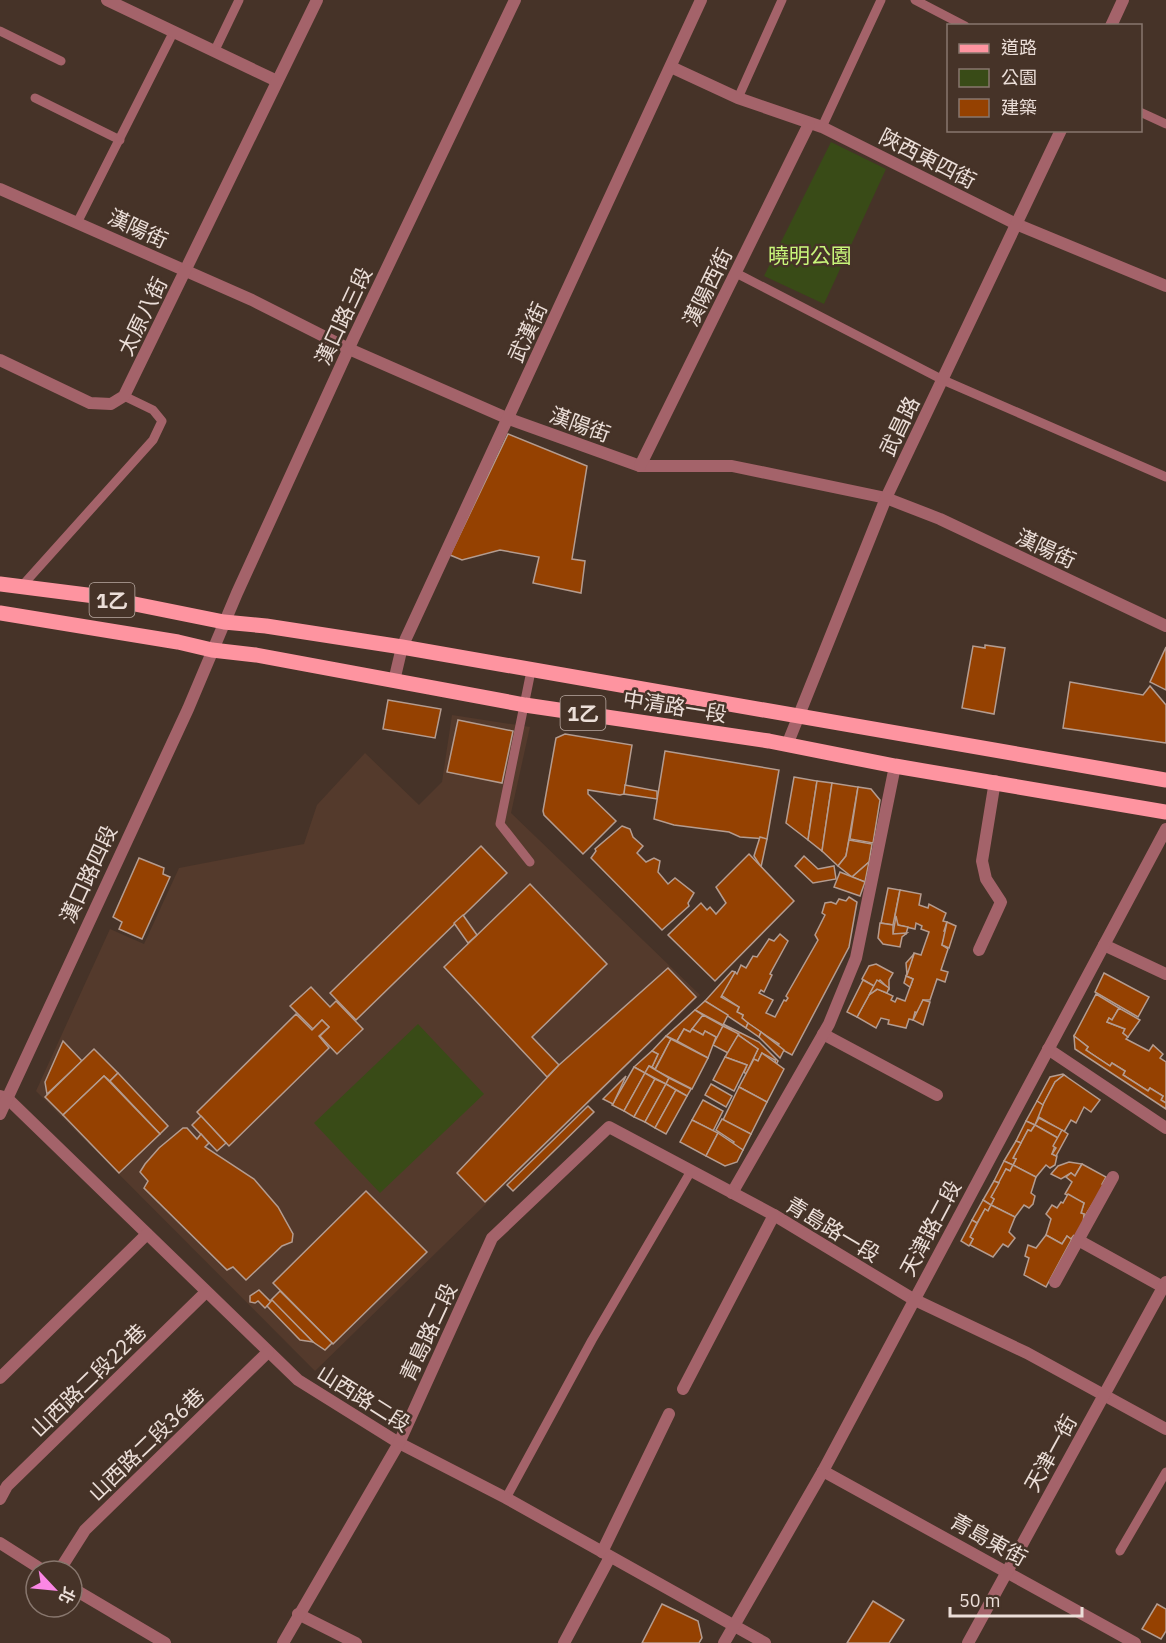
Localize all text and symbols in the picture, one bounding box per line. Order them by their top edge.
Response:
legend [947,24,1142,132]
text: 道路 [1001,36,1037,59]
text: 公園 [1001,66,1037,89]
text: 建築 [1001,96,1037,119]
street label: 陜西東四街 [875,122,981,194]
street label: 漢陽街 [104,202,172,254]
park label: 曉明公園 [768,241,852,269]
street label: 漢陽西街 [676,243,738,331]
street label: 漢口路三段 [308,263,378,369]
street label: 太原八街 [111,272,173,360]
street label: 武漢街 [501,298,553,366]
street label: 武昌路 [873,392,925,460]
street label: 漢陽街 [546,400,614,448]
street label: 漢陽街 [1012,522,1080,574]
road number: 1乙 [90,583,134,617]
street label: 中清路一段 [621,684,729,728]
road number: 1乙 [560,696,606,730]
street label: 漢口路四段 [53,821,123,927]
street label: 天津路二段 [893,1175,967,1281]
street label: 青島路一段 [781,1190,885,1268]
street label: 青島路二段 [393,1279,463,1385]
street label: 山西路二段22巷 [24,1317,152,1443]
street label: 山西路二段 [312,1358,416,1438]
street label: 山西路二段36巷 [82,1381,210,1507]
street label: 天津一街 [1017,1409,1083,1497]
street label: 青島東街 [945,1506,1033,1572]
north arrow [24,1559,84,1619]
scale bar [950,1580,1082,1618]
text: 北 [55,1584,80,1607]
text: 50 m [959,1589,1001,1612]

